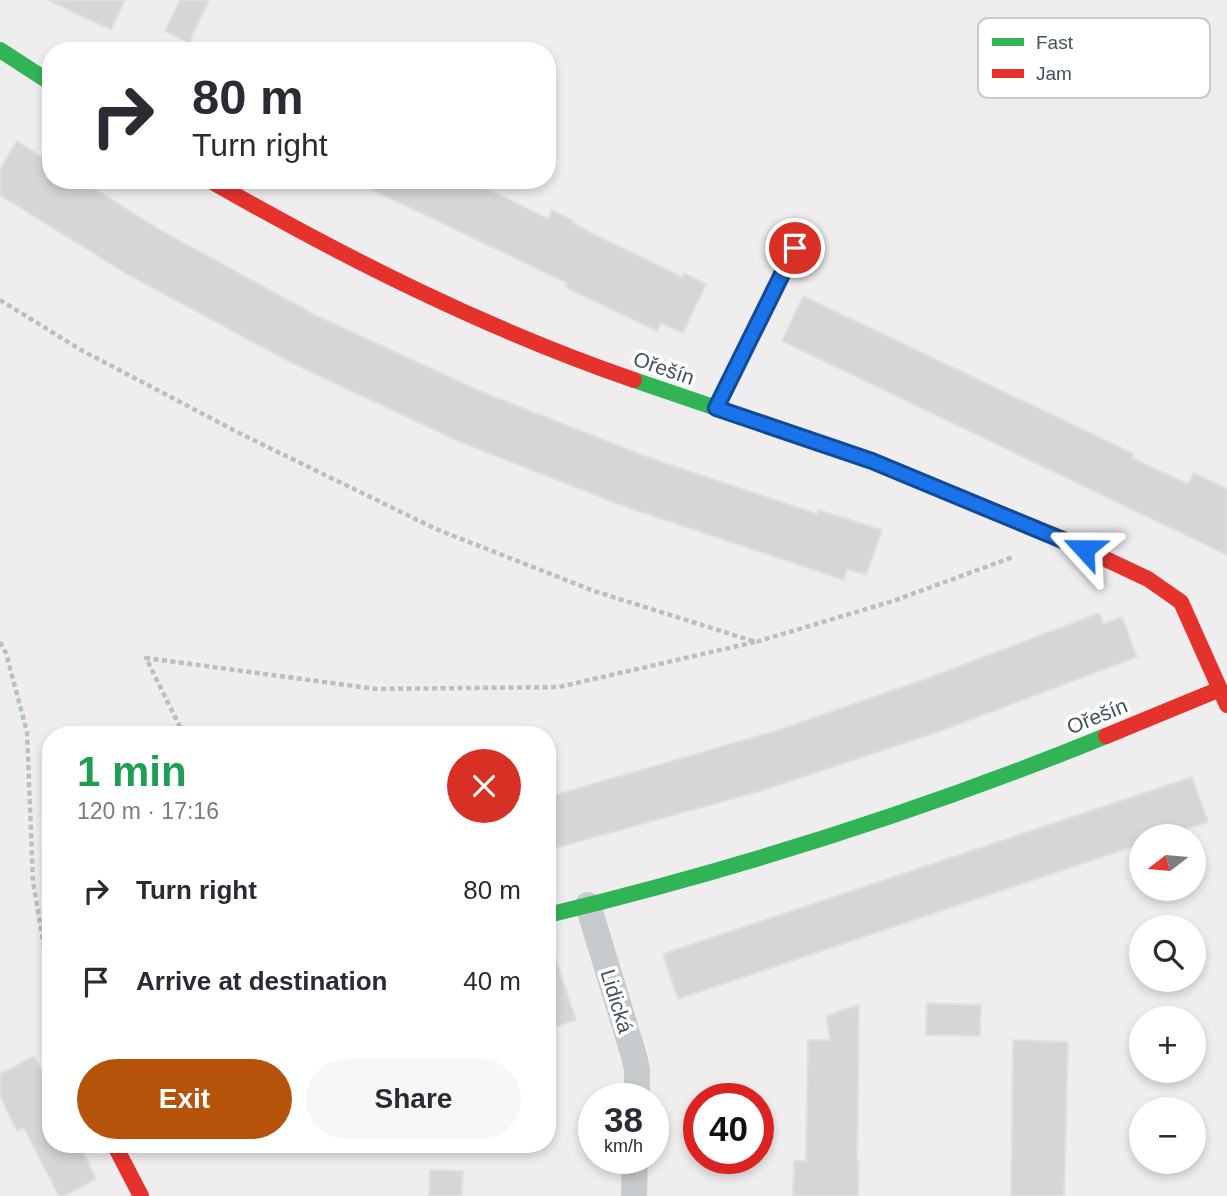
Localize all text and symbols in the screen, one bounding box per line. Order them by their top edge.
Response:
legend [978,18,1210,98]
text: Fast [1036,32,1074,53]
text: Jam [1036,63,1072,84]
icon: right [77,70,168,161]
text: 80 m [192,70,304,124]
text: Turn right [192,127,328,163]
pin [765,218,825,278]
icon: arrive [776,229,814,267]
street label: Ořešín [630,347,698,389]
position arrow [1047,512,1121,586]
street label: Ořešín [1063,694,1131,738]
text: 1 min [77,748,187,795]
button: close [447,749,521,823]
text: 120 m · 17:16 [77,798,219,824]
north arrow [1129,824,1206,901]
map controls [1129,824,1206,1174]
icon: right [77,872,115,910]
text: Turn right [136,875,257,905]
text: 80 m [463,875,521,905]
button: search [1129,915,1206,992]
icon: arrive [77,963,115,1001]
text: Arrive at destination [136,966,387,996]
text: 40 m [463,966,521,996]
street label: Lidická [596,966,638,1036]
button: + [1129,1006,1206,1083]
button: Exit [77,1059,292,1139]
button: Share [306,1059,521,1139]
speed limit sign: 40 [683,1083,774,1174]
button: − [1129,1097,1206,1174]
text: 38 [604,1100,643,1139]
text: km/h [604,1136,643,1156]

